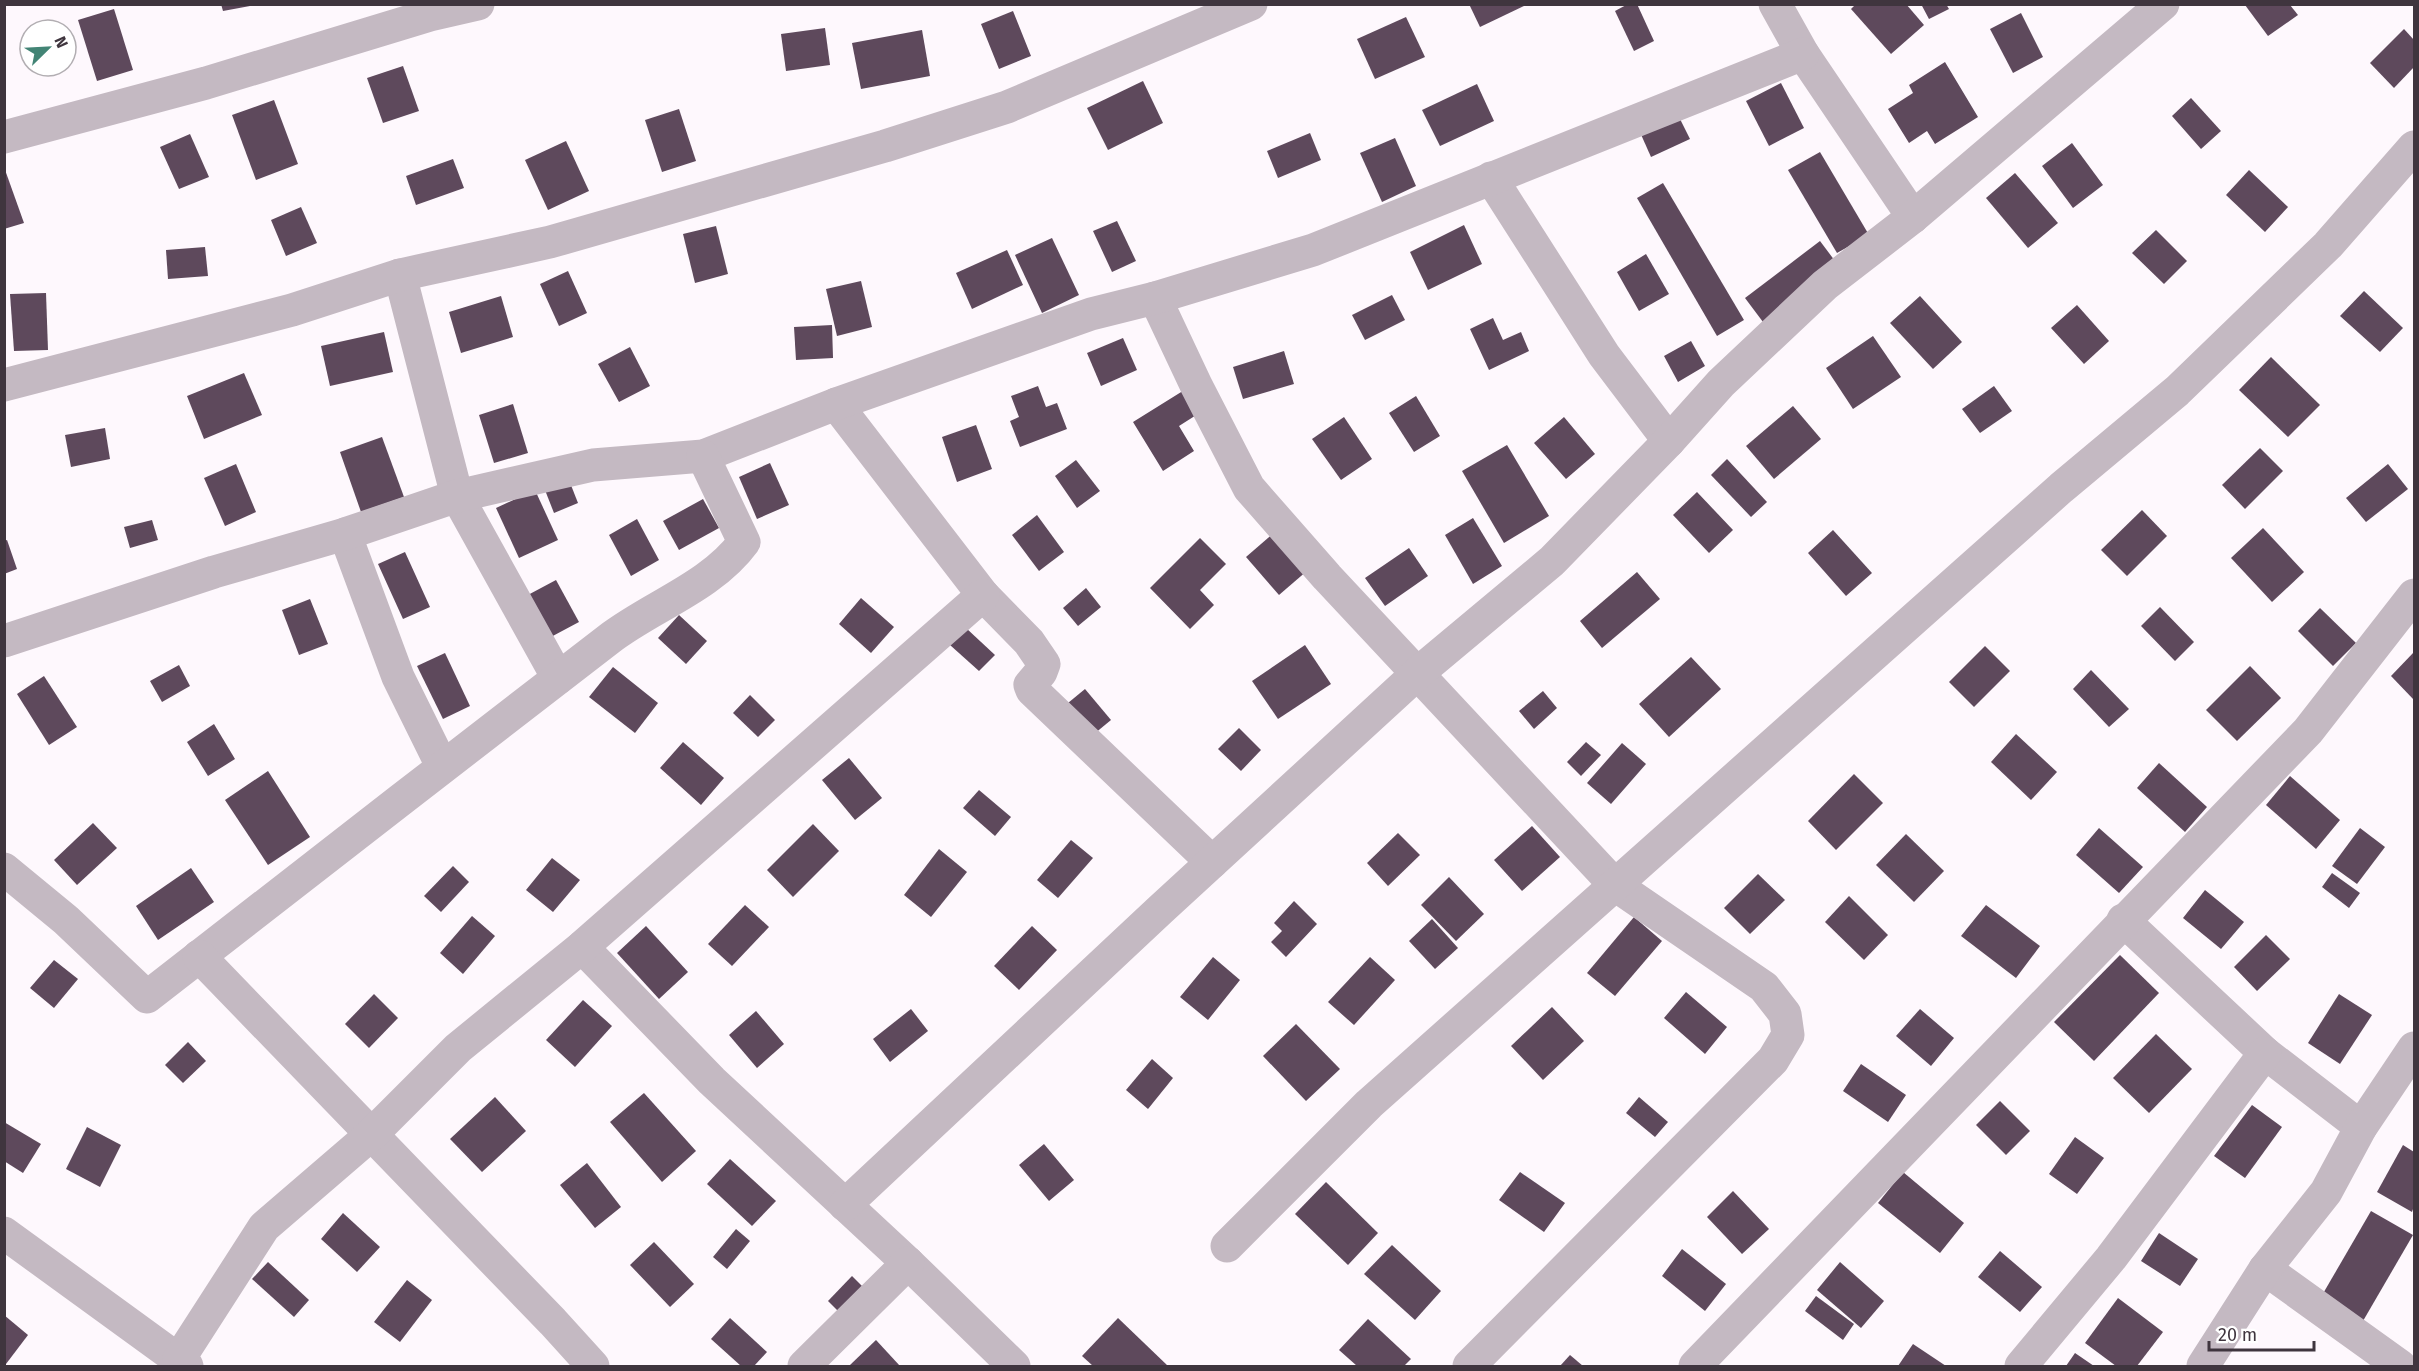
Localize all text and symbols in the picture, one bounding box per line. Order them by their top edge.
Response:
north arrow [18,18,78,78]
text: N [50,33,72,51]
scale bar [2209,1314,2314,1352]
text: 20 m [2218,1324,2257,1346]

